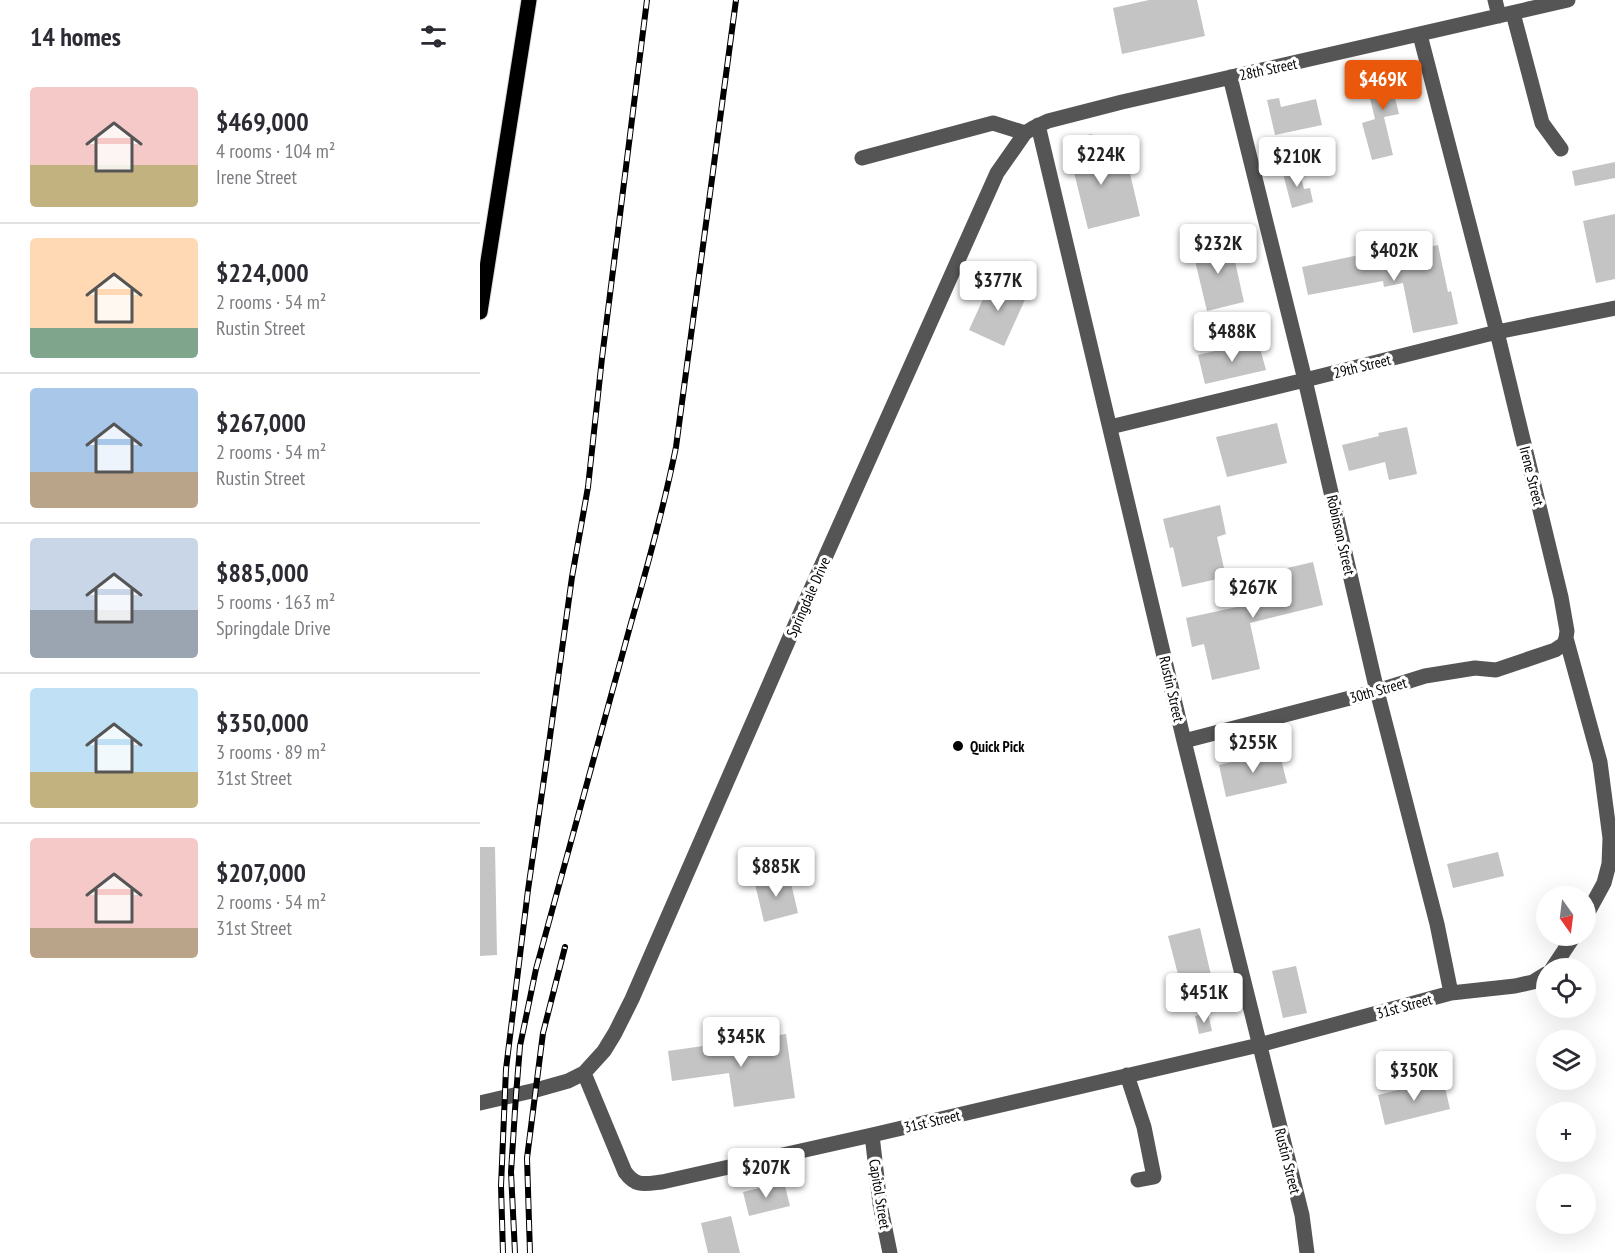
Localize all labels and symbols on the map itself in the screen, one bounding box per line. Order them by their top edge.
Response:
street label: 28th Street [1237,54,1299,84]
pin: $469K [1341,60,1425,111]
pin: $224K [1059,135,1143,186]
pin: $210K [1255,137,1339,188]
pin: $232K [1176,224,1260,275]
pin: $402K [1352,231,1436,282]
pin: $377K [956,261,1040,312]
pin: $488K [1190,312,1274,363]
street label: 29th Street [1331,350,1393,382]
street label: Irene Street [1515,444,1549,508]
street label: Robinson Street [1323,493,1359,577]
street label: Springdale Drive [782,554,834,640]
pin: $267K [1211,568,1295,619]
street label: Rustin Street [1155,654,1189,724]
street label: 30th Street [1347,673,1409,707]
pin: $255K [1211,723,1295,774]
place label: Quick Pick [970,737,1025,756]
marker: Quick Pick [951,739,965,753]
pin: $885K [734,847,818,898]
north arrow [1536,886,1596,946]
pin: $451K [1162,973,1246,1024]
street label: 31st Street [1374,989,1434,1023]
pin: $345K [699,1017,783,1068]
pin: $350K [1372,1051,1456,1102]
street label: 31st Street [902,1105,962,1137]
street label: Rustin Street [1271,1126,1305,1196]
pin: $207K [724,1148,808,1199]
street label: Capitol Street [865,1158,895,1230]

